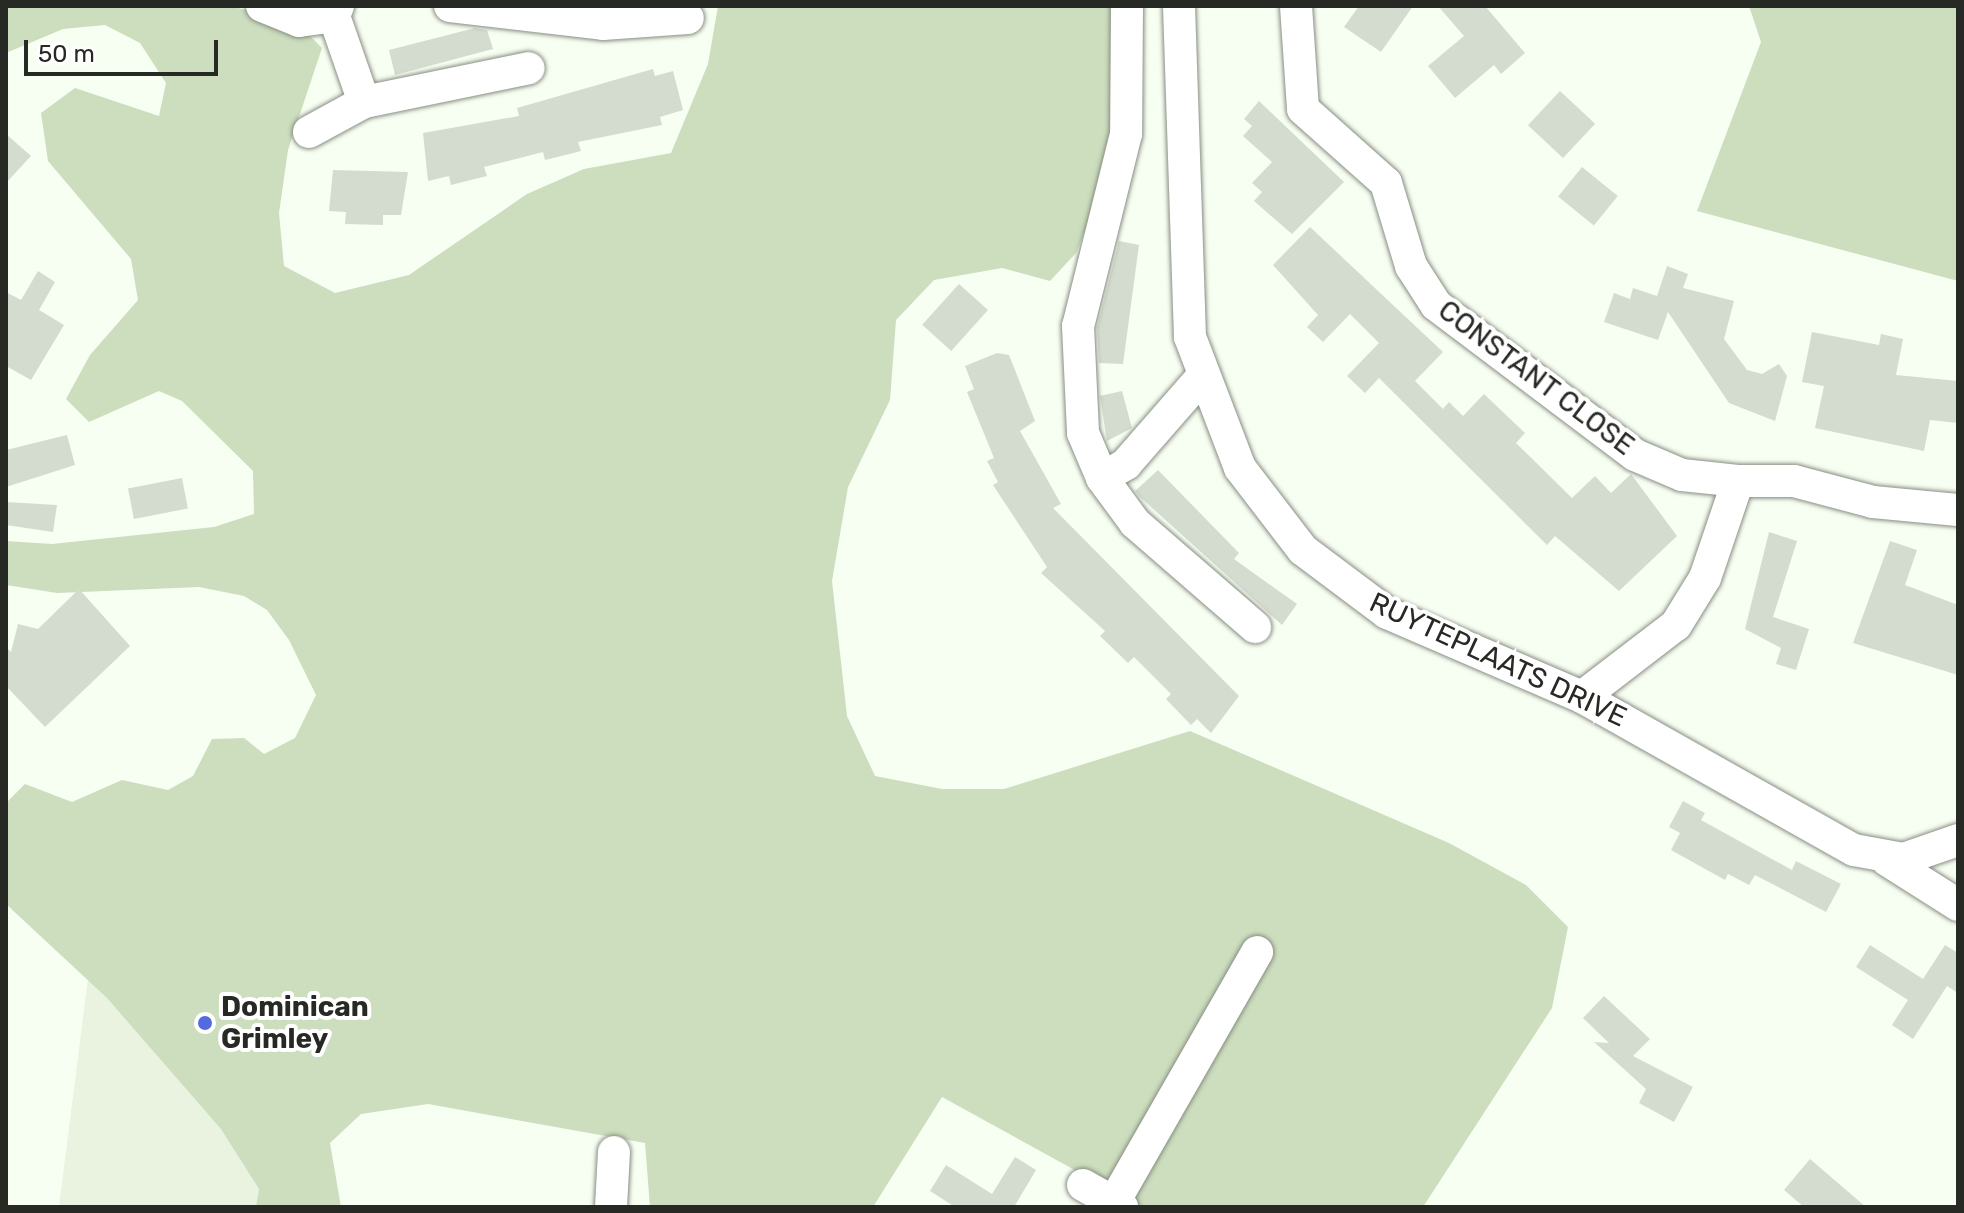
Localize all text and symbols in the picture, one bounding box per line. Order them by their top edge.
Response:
scale bar [28,24,222,74]
text: 50 m [38,40,95,68]
street label: CONSTANT CLOSE [1431,293,1641,463]
street label: RUYTEPLAATS DRIVE [1364,586,1632,734]
place label: Dominican Grimley [221,990,369,1056]
marker: Dominican Grimley [196,1014,214,1032]

